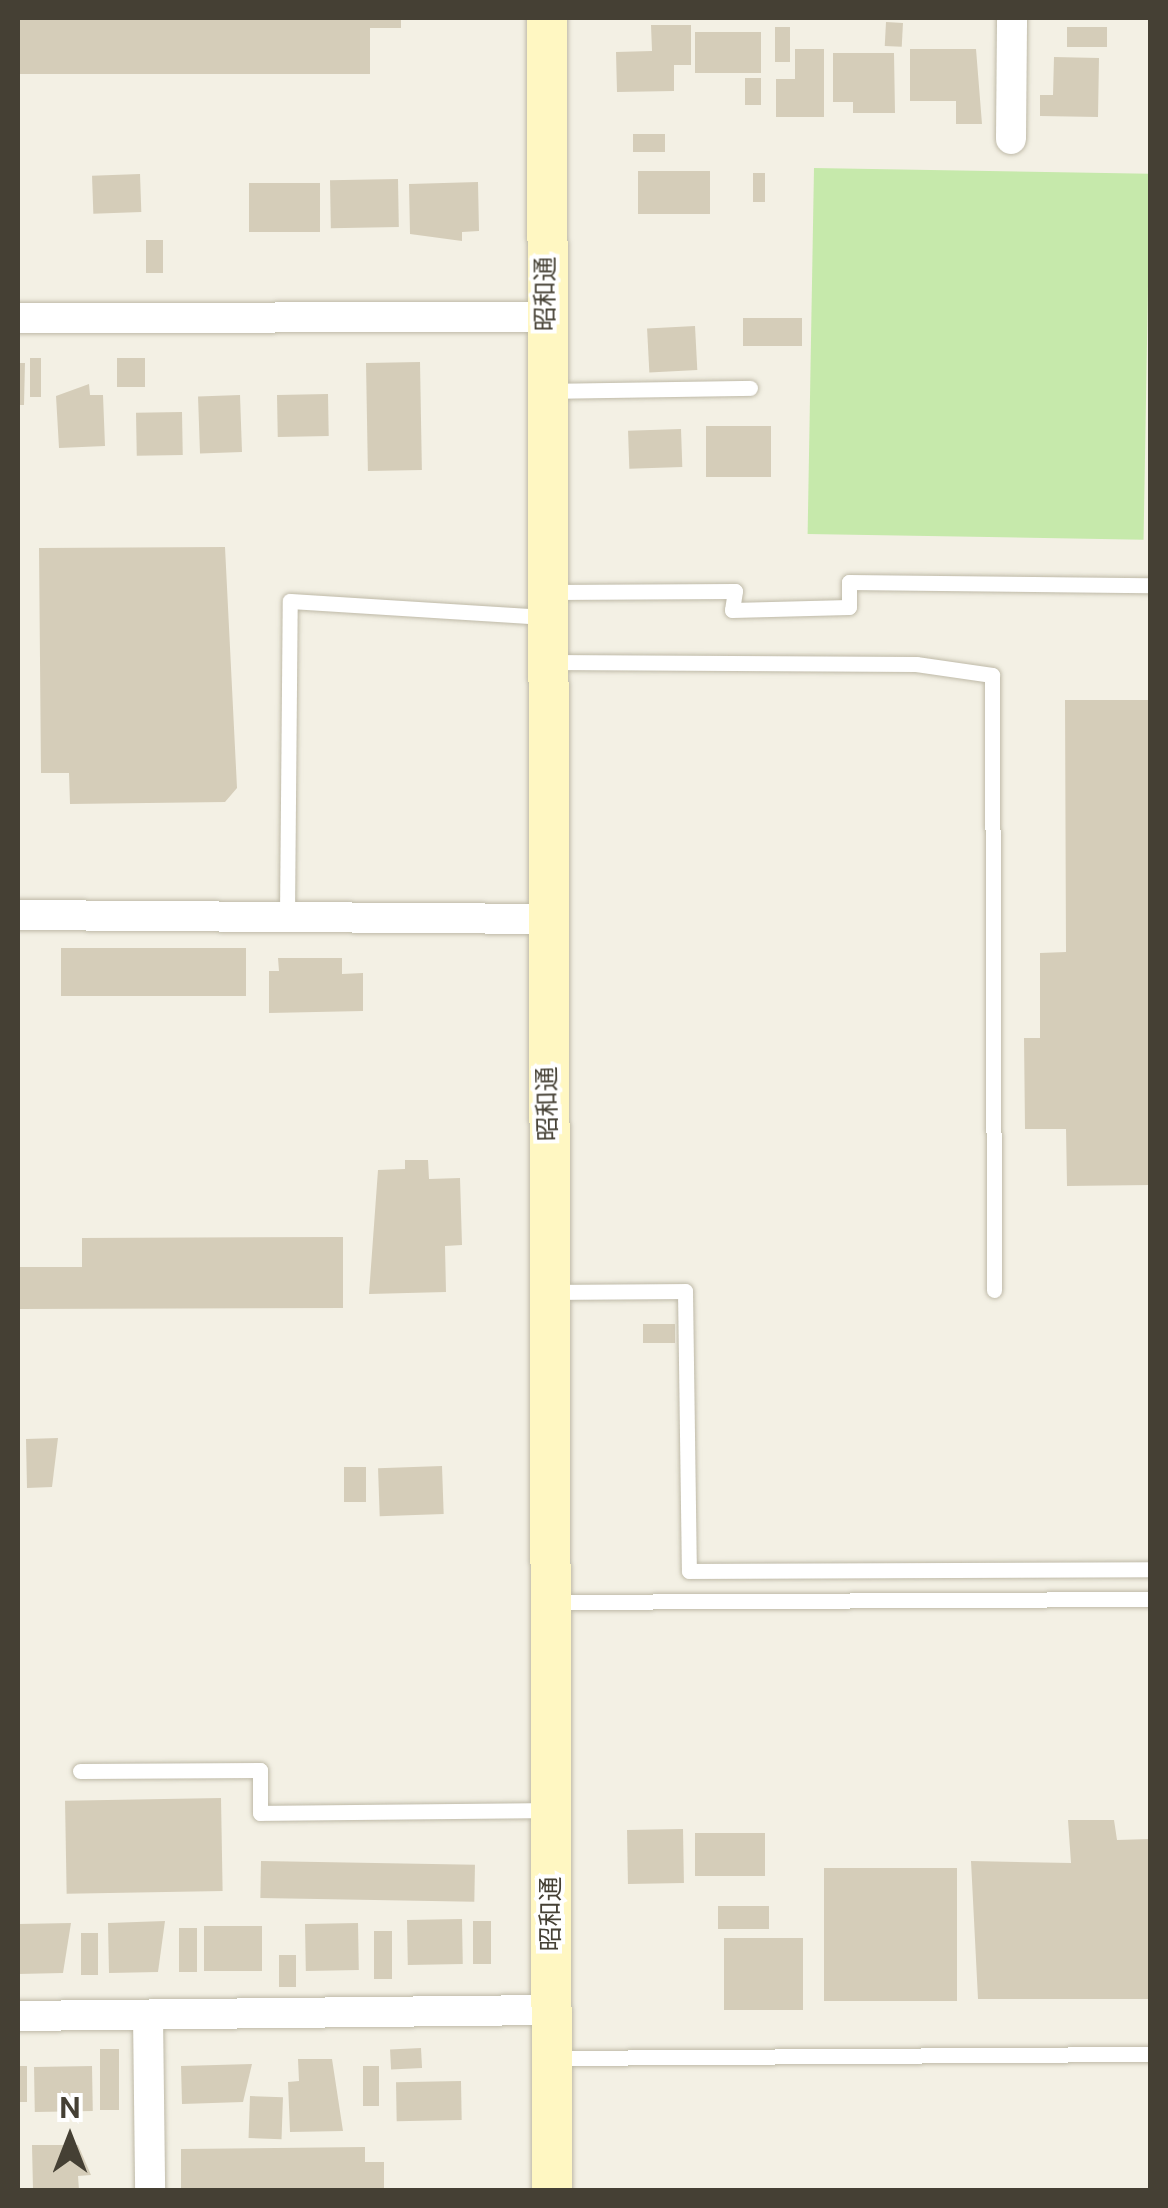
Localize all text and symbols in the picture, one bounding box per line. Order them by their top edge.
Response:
street label: 昭和通 [530,257,560,331]
street label: 昭和通 [531,1066,563,1142]
street label: 昭和通 [535,1877,565,1951]
north arrow [20,2088,120,2188]
text: N [59,2091,81,2124]

